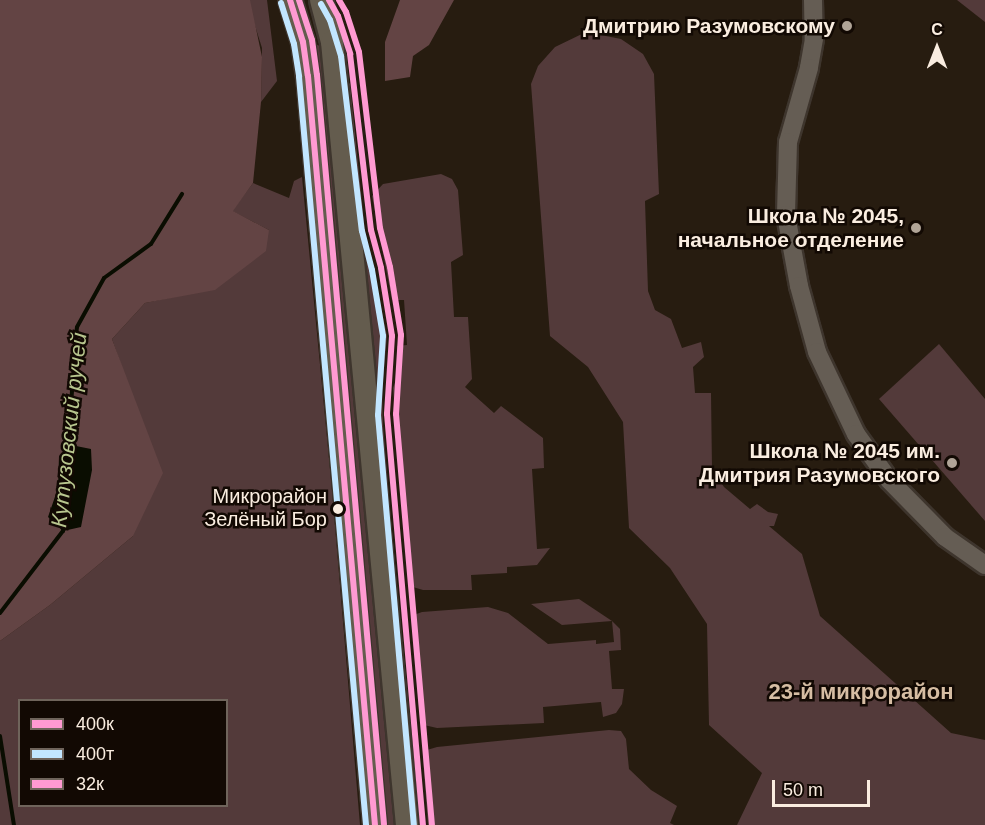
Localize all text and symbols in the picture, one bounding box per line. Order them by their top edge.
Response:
place label: Дмитрию Разумовскому [583,13,835,39]
north arrow [907,18,967,78]
marker: Дмитрию Разумовскому [840,19,854,33]
text: С [931,21,943,38]
place label: Школа № 2045, начальное отделение [678,203,904,253]
marker: Школа № 2045, начальное отделение [909,221,923,235]
water label: Кутузовский ручей [46,331,92,529]
place label: Школа № 2045 им. Дмитрия Разумовского [699,438,940,488]
marker: Школа № 2045 им. Дмитрия Разумовского [945,456,959,470]
place label: Микрорайон Зелёный Бор [204,485,327,532]
marker: Микрорайон Зелёный Бор [332,503,344,515]
district label: 23-й микрорайон [768,679,954,705]
legend [18,699,228,807]
text: 400к [76,714,114,734]
text: 400т [76,744,114,764]
scale bar [775,768,872,806]
text: 32к [76,774,104,794]
text: 50 m [783,780,823,800]

